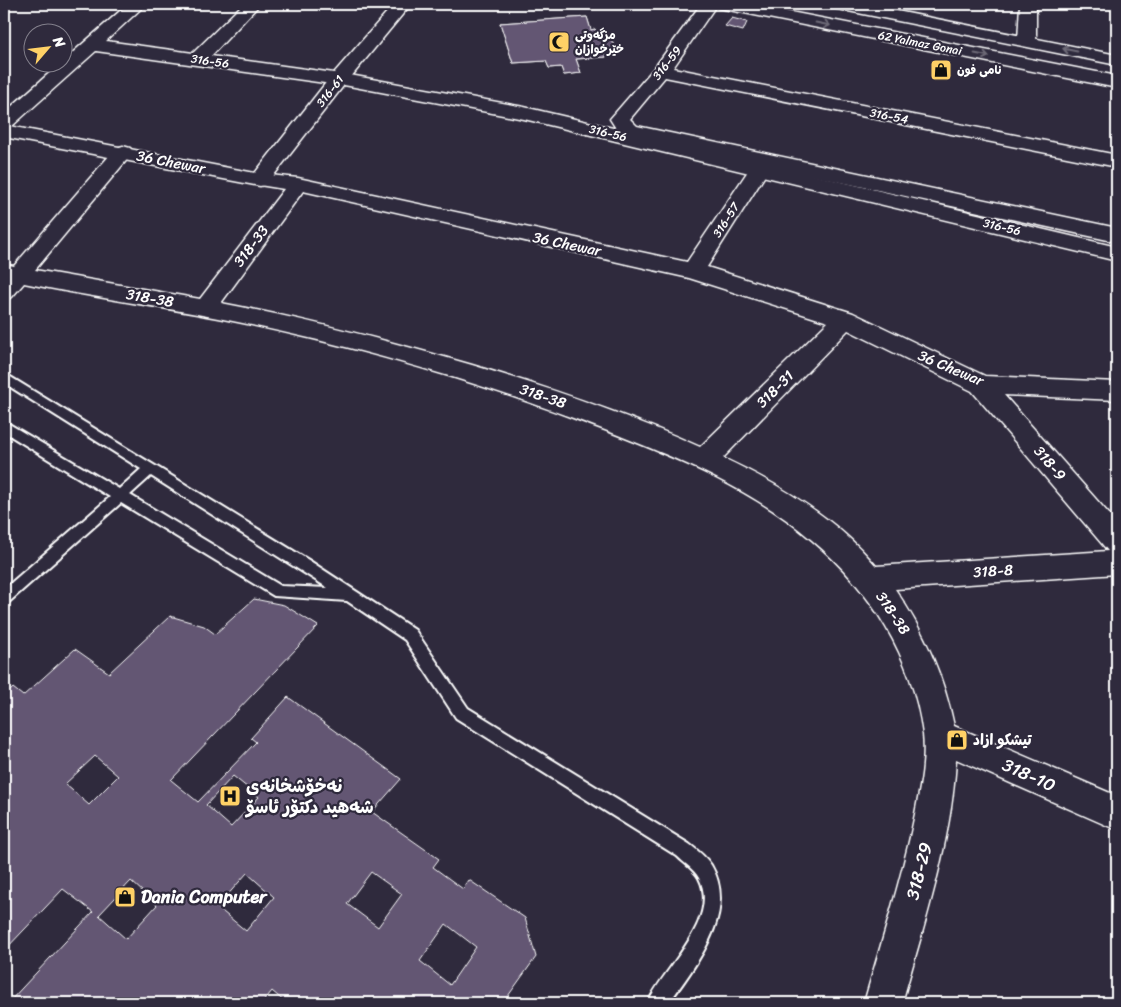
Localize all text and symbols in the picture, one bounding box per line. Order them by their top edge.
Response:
one-way arrow [814,19,830,29]
north arrow [22,22,72,72]
place label: مزگەوتی خێرخوازان [575,24,624,60]
street label: 62 Yalmaz Gonai [876,24,964,62]
mosque icon: مزگەوتی خێرخوازان [547,30,571,54]
text: N [45,31,72,53]
street label: 316-59 [646,41,688,85]
one-way arrow [1062,44,1078,54]
street label: 316-56 [190,47,231,75]
one-way arrow [974,51,990,61]
shop icon: نامی فون [929,58,953,82]
place label: نامی فون [957,59,1001,81]
street label: 316-61 [310,70,350,112]
street label: 316-54 [868,101,911,131]
street label: 316-56 [587,118,629,148]
street label: 36 Chewar [134,143,208,182]
street label: 316-57 [706,197,746,242]
street label: 316-56 [981,212,1023,242]
street label: 318-33 [226,219,276,273]
street label: 36 Chewar [530,224,605,264]
street label: 318-38 [124,281,176,315]
street label: 36 Chewar [914,342,989,394]
street label: 318-31 [750,364,800,414]
street label: 318-38 [516,376,570,416]
street label: 318-9 [1027,439,1073,487]
street label: 318-8 [972,557,1014,585]
street label: 318-38 [869,586,917,640]
place label: تيشكو ازاد [973,727,1032,753]
shop icon: تيشكو ازاد [945,728,969,752]
street label: 318-10 [997,749,1061,801]
place label: نەخۆشخانەی شەهید دکتۆر ئاسۆ [244,770,374,823]
hospital icon: نەخۆشخانەی شەهید دکتۆر ئاسۆ [218,784,242,808]
street label: 318-29 [896,839,942,903]
place label: Dania Computer [141,881,268,913]
shop icon: Dania Computer [113,885,137,909]

